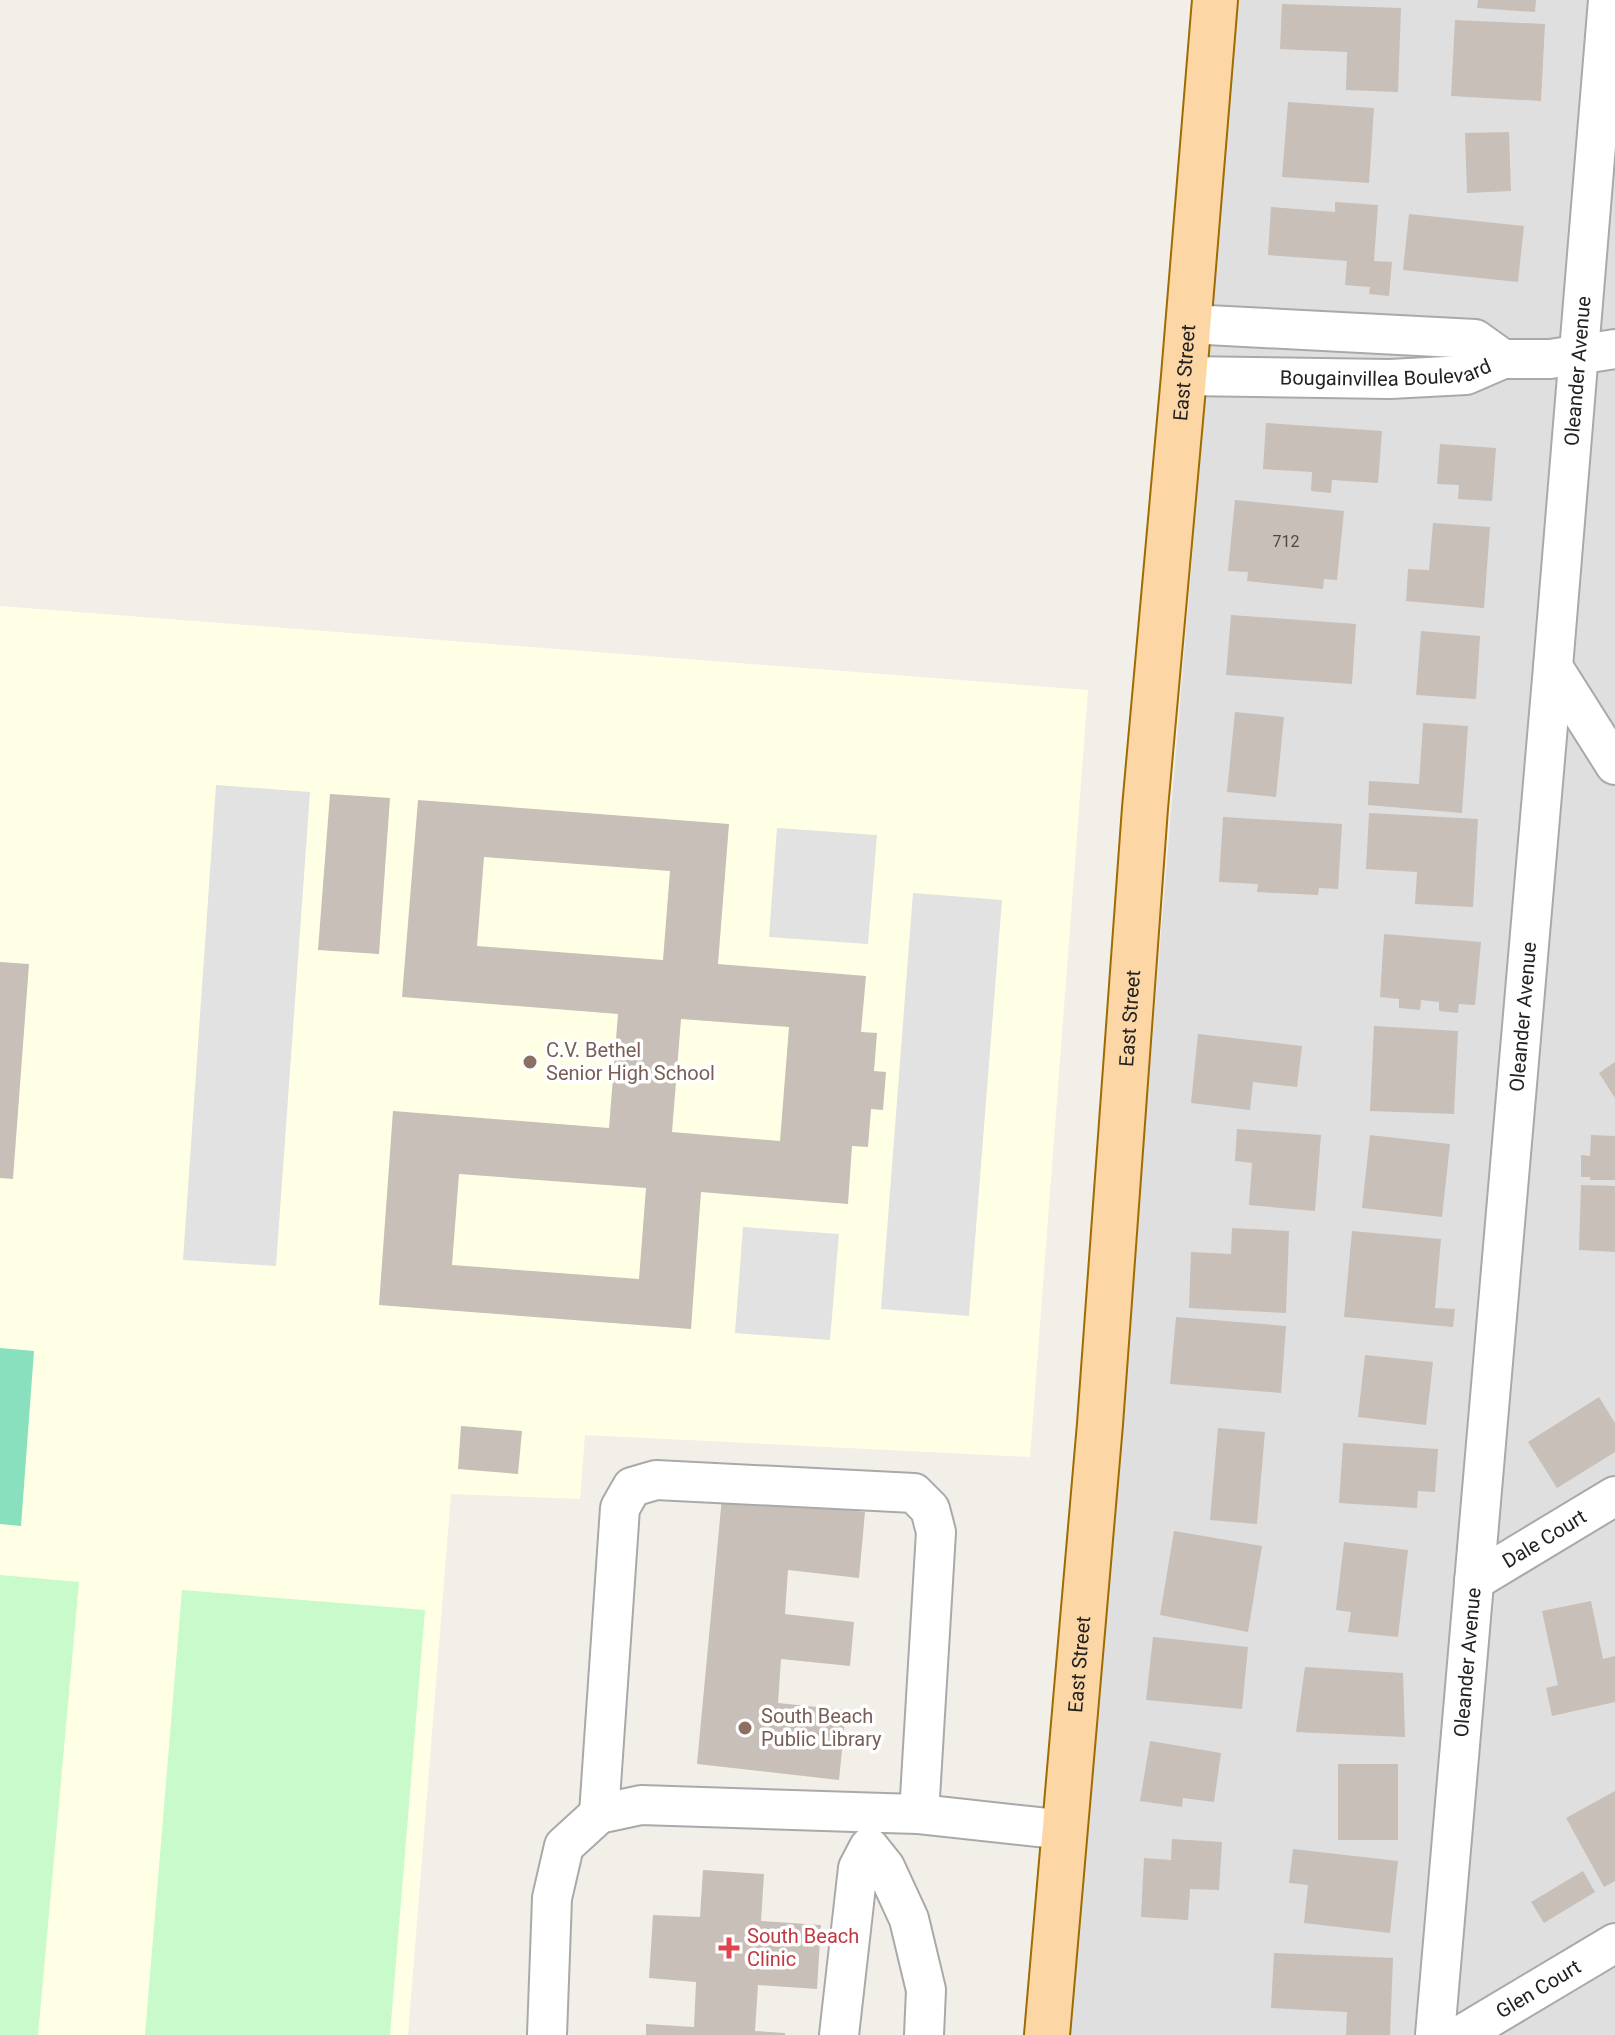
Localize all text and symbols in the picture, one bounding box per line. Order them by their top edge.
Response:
street label: Oleander Avenue [1559,295,1596,447]
street label: East Street [1168,323,1200,422]
street label: Bougainvillea Boulevard [1280,354,1495,391]
house number: 712 [1273,532,1299,551]
street label: Oleander Avenue [1504,941,1541,1093]
street label: East Street [1114,969,1145,1068]
place label: C.V. Bethel Senior High School [546,1038,715,1085]
marker: C.V. Bethel Senior High School [521,1053,539,1071]
street label: Dale Court [1498,1504,1591,1573]
street label: Oleander Avenue [1449,1587,1486,1738]
street label: East Street [1063,1615,1095,1714]
place label: South Beach Public Library [761,1704,882,1751]
marker: South Beach Public Library [736,1719,754,1737]
place label: South Beach Clinic [747,1924,859,1971]
marker: South Beach Clinic [718,1937,740,1959]
street label: Glen Court [1492,1954,1585,2023]

